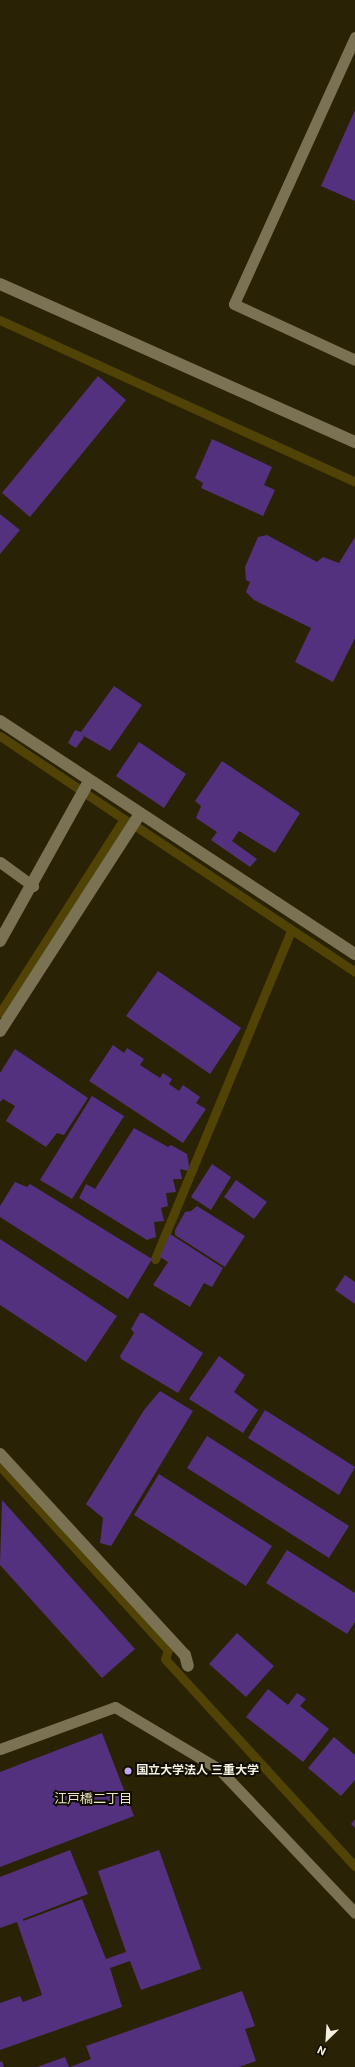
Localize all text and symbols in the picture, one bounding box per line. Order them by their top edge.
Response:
place label: 国立大学法人 三重大学 [136,1764,259,1778]
marker: 国立大学法人 三重大学 [123,1766,133,1776]
district label: 江戸橋二丁目 [54,1791,132,1807]
north arrow [307,2019,347,2059]
text: N [315,2043,328,2058]

